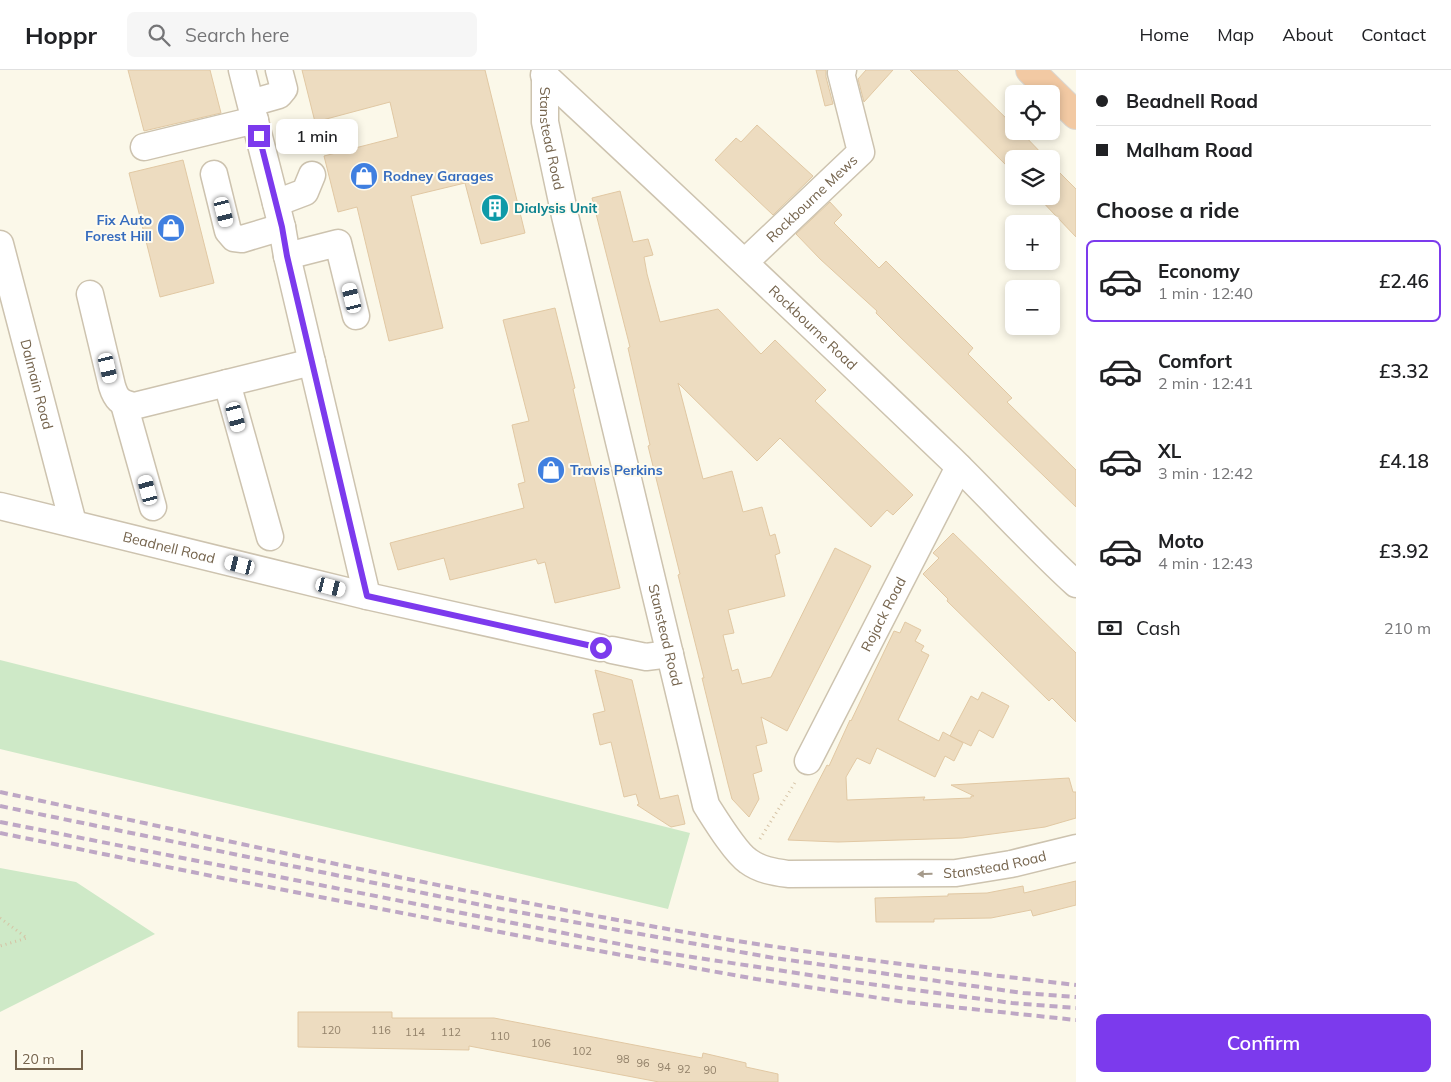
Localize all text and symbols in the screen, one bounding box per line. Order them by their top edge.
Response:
search box [127,12,477,57]
text: Hoppr [25,20,97,50]
icon: search [145,21,173,49]
text: Search here [185,23,289,47]
text: Home [1139,23,1189,46]
text: Map [1217,23,1254,46]
text: About [1282,23,1333,46]
text: Contact [1361,23,1426,46]
map controls [1005,85,1060,335]
button: locate [1005,85,1060,140]
street label: Stanstead Road [536,87,568,192]
text: Beadnell Road [1126,89,1258,113]
callout: 1 min [276,118,359,154]
route end [248,125,270,147]
text: 1 min [296,126,338,146]
text: Malham Road [1126,138,1253,162]
button: layers [1005,150,1060,205]
street label: Rockbourne Mews [762,151,861,246]
shop icon: Rodney Garages [349,161,379,191]
place label: Rodney Garages [383,167,494,185]
building icon: Dialysis Unit [480,193,510,223]
car [213,196,234,228]
text: Choose a ride [1096,196,1239,224]
place label: Dialysis Unit [514,199,598,217]
place label: Fix Auto Forest Hill [85,211,152,245]
shop icon: Fix Auto Forest Hill [156,213,186,243]
button: + [1005,215,1060,270]
icon: car [1098,259,1143,304]
text: Economy [1158,259,1240,283]
text: £2.46 [1379,269,1429,293]
button: − [1005,280,1060,335]
street label: Rockbourne Road [765,281,861,374]
car [341,282,362,314]
text: 1 min · 12:40 [1158,283,1253,303]
street label: Dalmain Road [16,337,57,431]
icon: car [1098,349,1143,394]
text: Comfort [1158,349,1232,373]
car [97,352,118,384]
text: £3.32 [1379,359,1429,383]
text: 2 min · 12:41 [1158,373,1253,393]
car [224,401,247,433]
icon: car [1098,439,1143,484]
text: XL [1158,439,1181,463]
text: £4.18 [1379,449,1429,473]
shop icon: Travis Perkins [536,455,566,485]
place label: Travis Perkins [570,461,663,479]
text: 3 min · 12:42 [1158,463,1253,483]
car [136,474,159,506]
street label: Beadnell Road [121,527,217,567]
icon: car [1098,529,1143,574]
text: Moto [1158,529,1204,553]
text: £3.92 [1379,539,1429,563]
text: 4 min · 12:43 [1158,553,1253,573]
car [223,554,256,576]
street label: Rojack Road [857,574,910,655]
car [314,576,347,598]
street label: Stanstead Road [644,582,686,688]
icon: cash [1096,614,1124,642]
text: Cash [1136,616,1181,640]
text: 210 m [1384,618,1431,638]
route start [590,637,612,659]
street label: Stanstead Road [943,847,1048,882]
one-way arrow [917,870,933,878]
button: Confirm [1096,1014,1431,1072]
house number: 120 [321,1023,341,1037]
house number: 116 [371,1023,391,1037]
house number: 114 [405,1025,425,1039]
house number: 112 [441,1025,461,1039]
house number: 110 [490,1029,510,1043]
house number: 106 [531,1036,551,1050]
house number: 102 [572,1044,592,1058]
scale bar [15,1047,82,1070]
text: 20 m [22,1050,55,1068]
house number: 98 [616,1052,630,1066]
house number: 96 [636,1056,650,1070]
house number: 94 [657,1060,671,1074]
house number: 92 [677,1062,691,1076]
house number: 90 [703,1063,717,1077]

